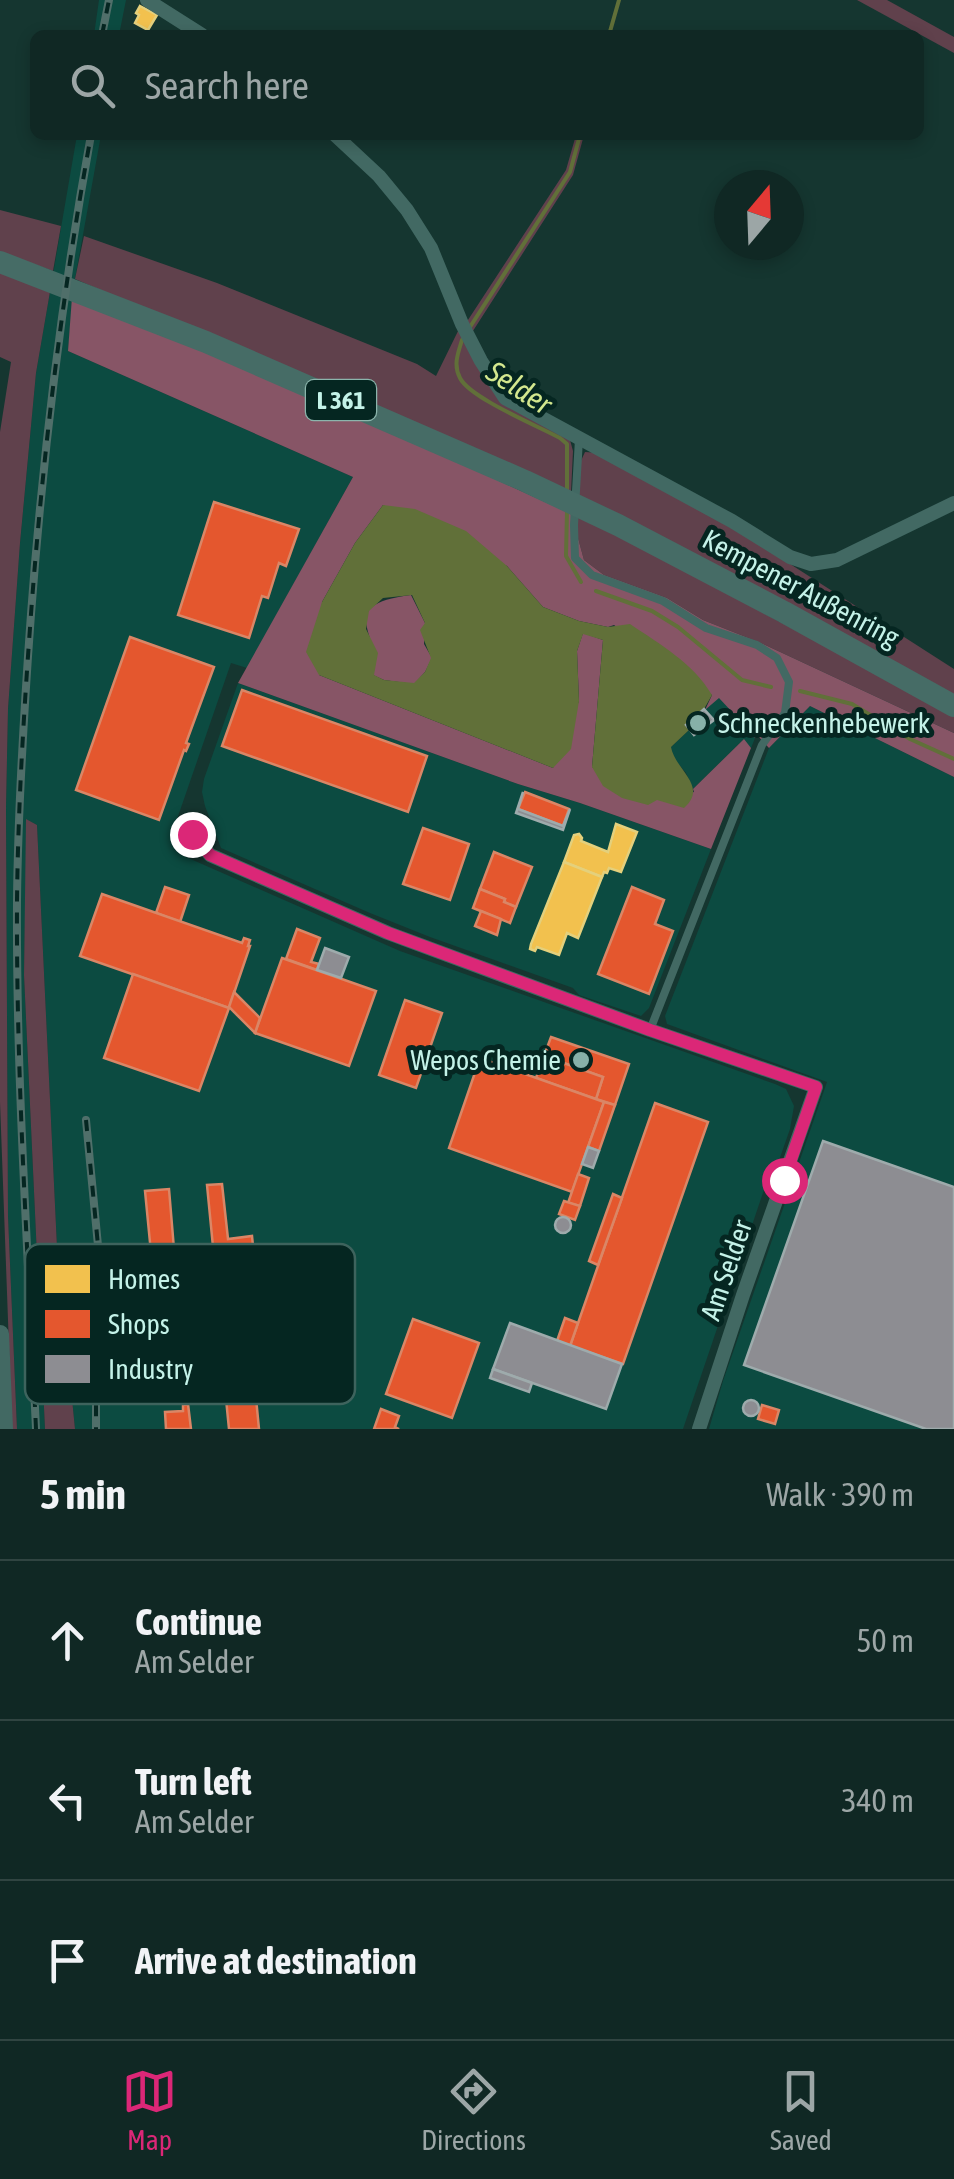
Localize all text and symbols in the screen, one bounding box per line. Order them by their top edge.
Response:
search box [30,30,924,140]
icon: search [65,58,120,113]
text: Search here [145,64,309,107]
north arrow [714,170,804,260]
water label: Selder [480,353,559,421]
road number: L 361 [306,380,376,420]
street label: Kempener Außenring [698,523,904,653]
place label: Schneckenhebewerk [718,707,930,739]
marker: Schneckenhebewerk [687,712,709,734]
route end [170,812,216,858]
place label: Wepos Chemie [410,1044,561,1076]
marker: Wepos Chemie [570,1049,592,1071]
route start [762,1158,808,1204]
street label: Am Selder [694,1215,758,1324]
legend [25,1244,355,1404]
text: Homes [108,1263,180,1295]
text: Shops [108,1308,170,1340]
text: Industry [108,1353,193,1385]
text: 5 min [40,1470,126,1518]
text: Walk · 390 m [766,1476,914,1513]
text: Continue [135,1600,262,1643]
icon: ahead [40,1613,95,1668]
text: 50 m [856,1622,914,1659]
text: Am Selder [135,1643,253,1680]
text: Turn left [135,1760,251,1803]
icon: left [40,1773,95,1828]
text: 340 m [841,1782,914,1819]
text: Am Selder [135,1803,253,1840]
icon: arrive [40,1933,95,1988]
text: Arrive at destination [135,1939,417,1982]
tab: Map [122,2064,177,2156]
tab: Directions [421,2064,526,2156]
tab: Saved [770,2064,832,2156]

